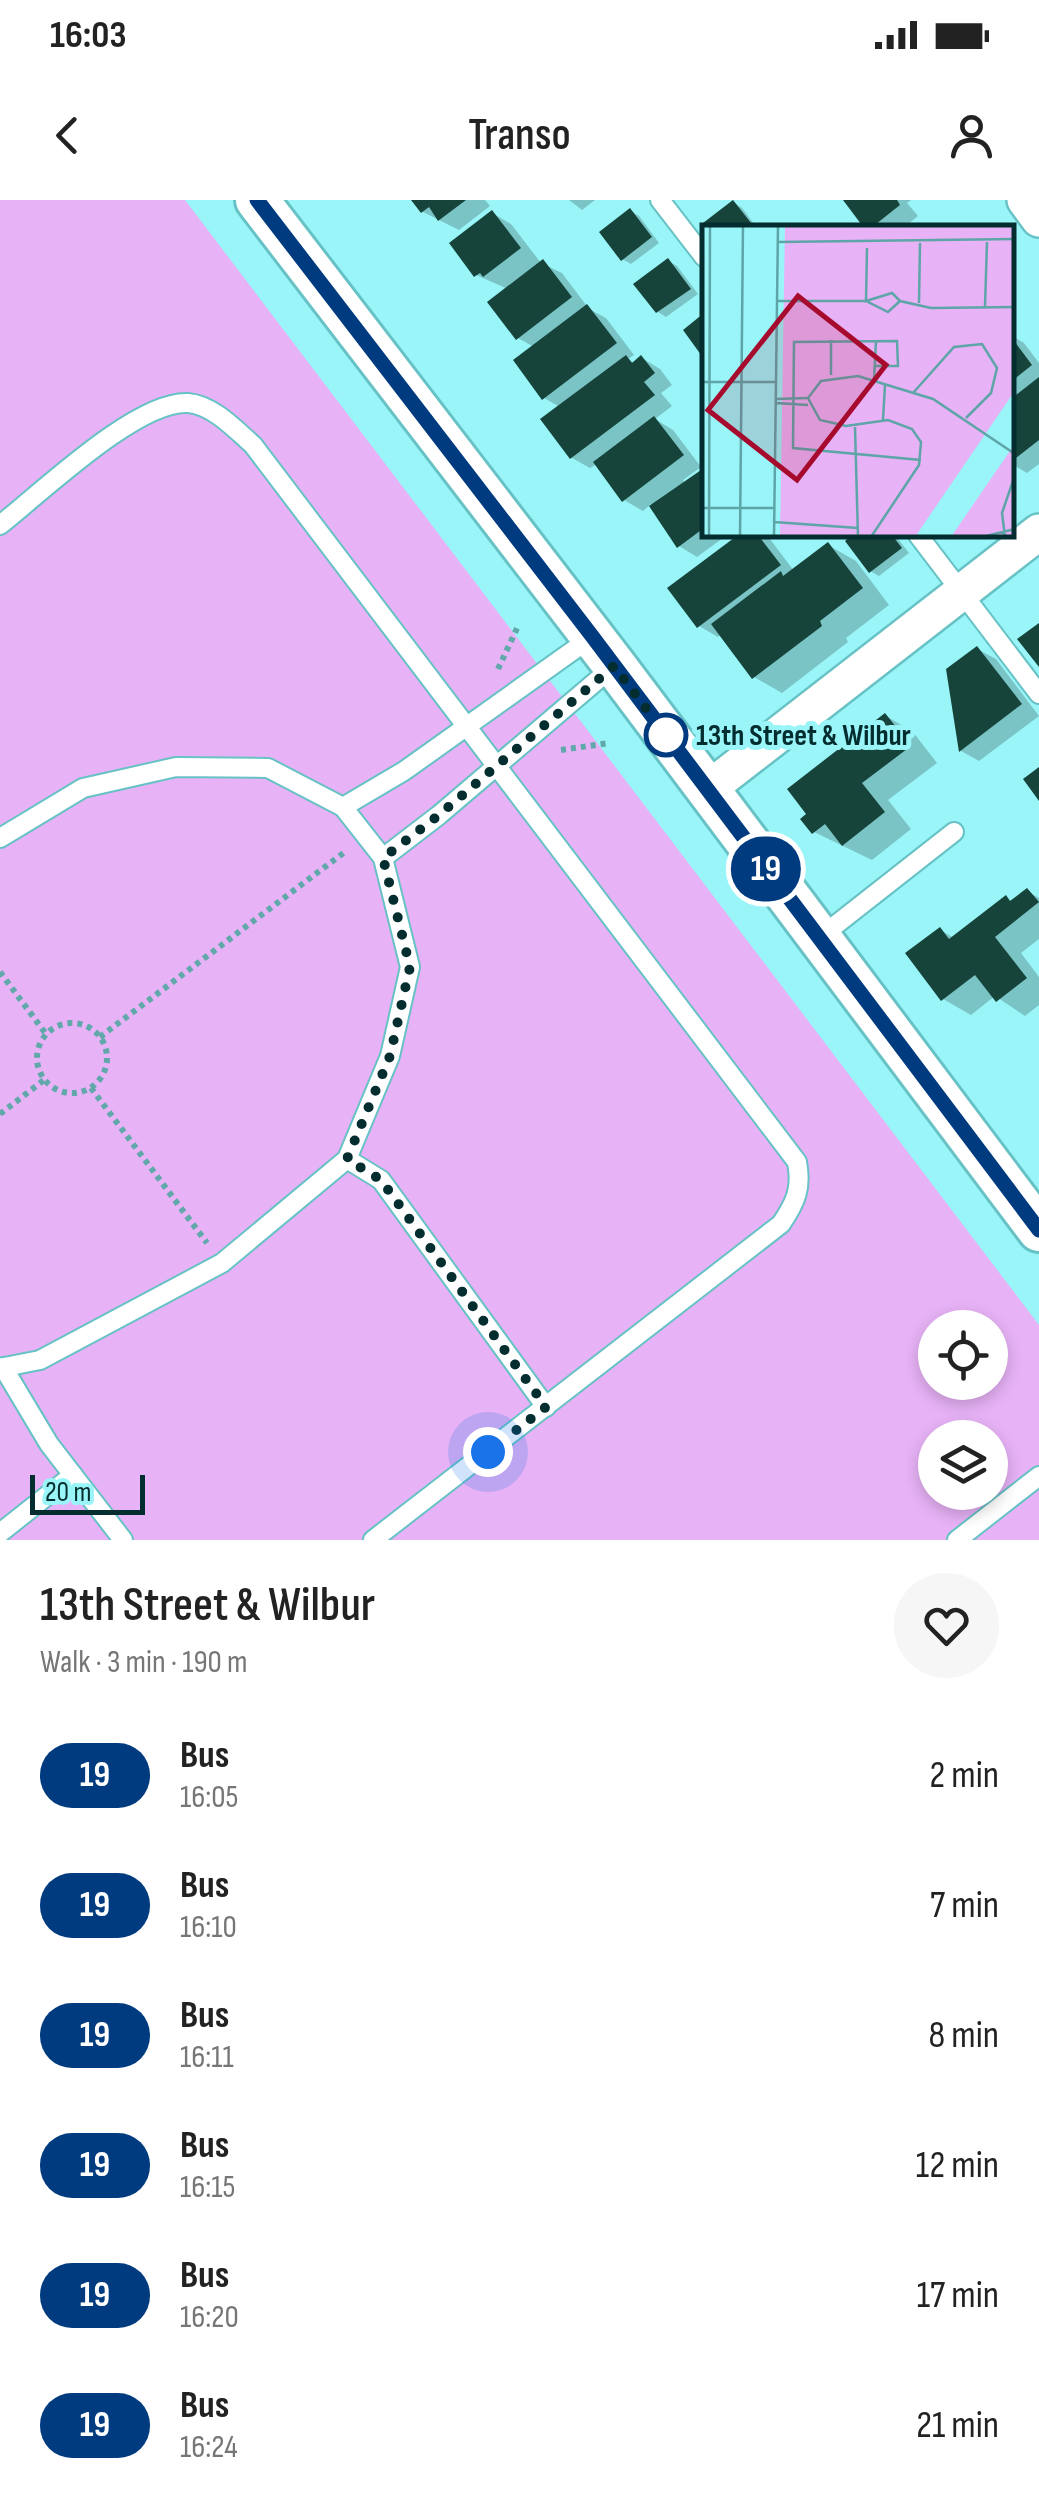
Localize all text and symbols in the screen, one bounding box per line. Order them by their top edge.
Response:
text: 16:03 [50,13,126,58]
icon: back [40,108,95,163]
text: Transo [468,108,571,163]
icon: person [944,108,999,163]
inset map [702,225,1014,538]
marker: 13th Street & Wilbur [645,714,687,756]
place label: 13th Street & Wilbur [696,718,911,754]
line badge: 19 [721,836,811,902]
text: 19 [751,848,781,891]
map controls [918,1310,1008,1510]
button: locate [918,1310,1008,1400]
button: layers [918,1420,1008,1510]
your location [463,1427,513,1477]
scale bar [30,1470,145,1514]
text: 20 m [45,1476,91,1509]
button: heart [894,1573,999,1678]
text: 13th Street & Wilbur [40,1577,375,1634]
text: Walk · 3 min · 190 m [40,1643,248,1682]
text: Bus [180,1733,229,1778]
text: 2 min [930,1753,999,1798]
text: 19 [80,1754,110,1797]
text: 16:05 [180,1778,238,1817]
text: Bus [180,1863,229,1908]
text: 7 min [930,1883,999,1928]
text: 19 [80,1884,110,1927]
text: 16:10 [180,1908,237,1947]
text: Bus [180,1993,229,2038]
text: 8 min [929,2013,999,2058]
text: 19 [80,2014,110,2057]
text: 16:11 [180,2038,234,2077]
text: Bus [180,2123,229,2168]
text: 12 min [916,2143,999,2188]
text: 19 [80,2144,110,2187]
text: 16:15 [180,2168,235,2207]
text: Bus [180,2253,229,2298]
text: 17 min [917,2273,999,2318]
text: 19 [80,2274,110,2317]
text: 16:20 [180,2298,239,2337]
text: Bus [180,2383,229,2428]
text: 21 min [916,2403,999,2448]
text: 19 [80,2404,110,2447]
text: 16:24 [180,2428,238,2467]

